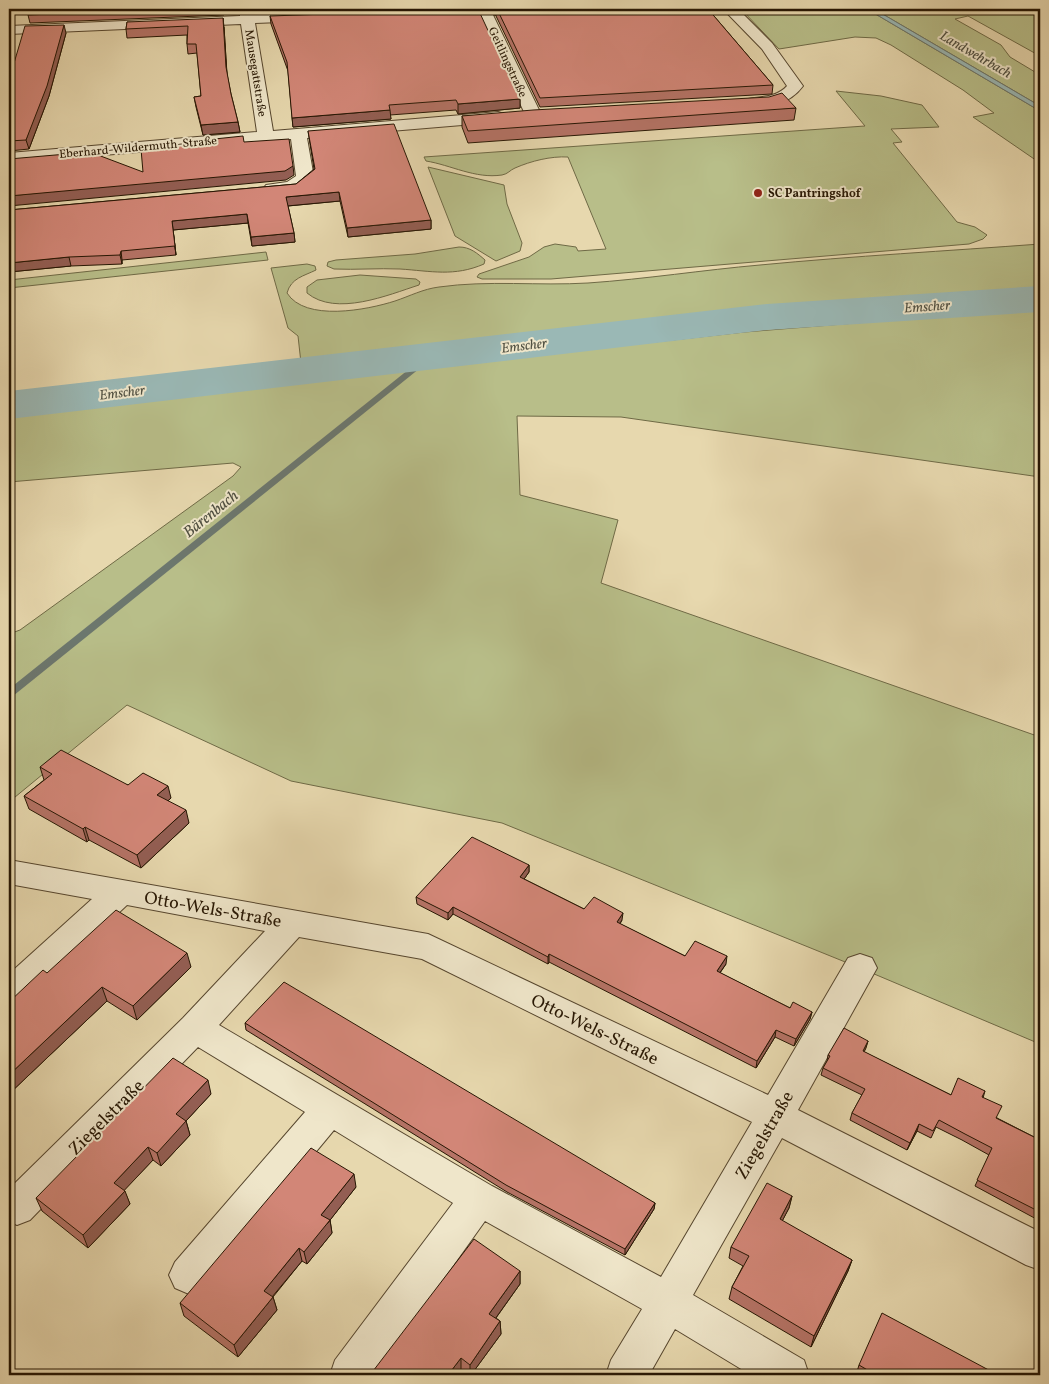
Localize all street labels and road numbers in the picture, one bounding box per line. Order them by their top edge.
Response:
street label: Geitlingstraße [484,25,531,101]
street label: Mausegattstraße [240,28,270,118]
street label: Eberhard-Wildermuth-Straße [58,133,218,163]
street label: Otto-Wels-Straße [142,886,283,935]
street label: Otto-Wels-Straße [526,989,662,1072]
street label: Ziegelstraße [63,1074,151,1162]
street label: Ziegelstraße [730,1087,801,1185]

